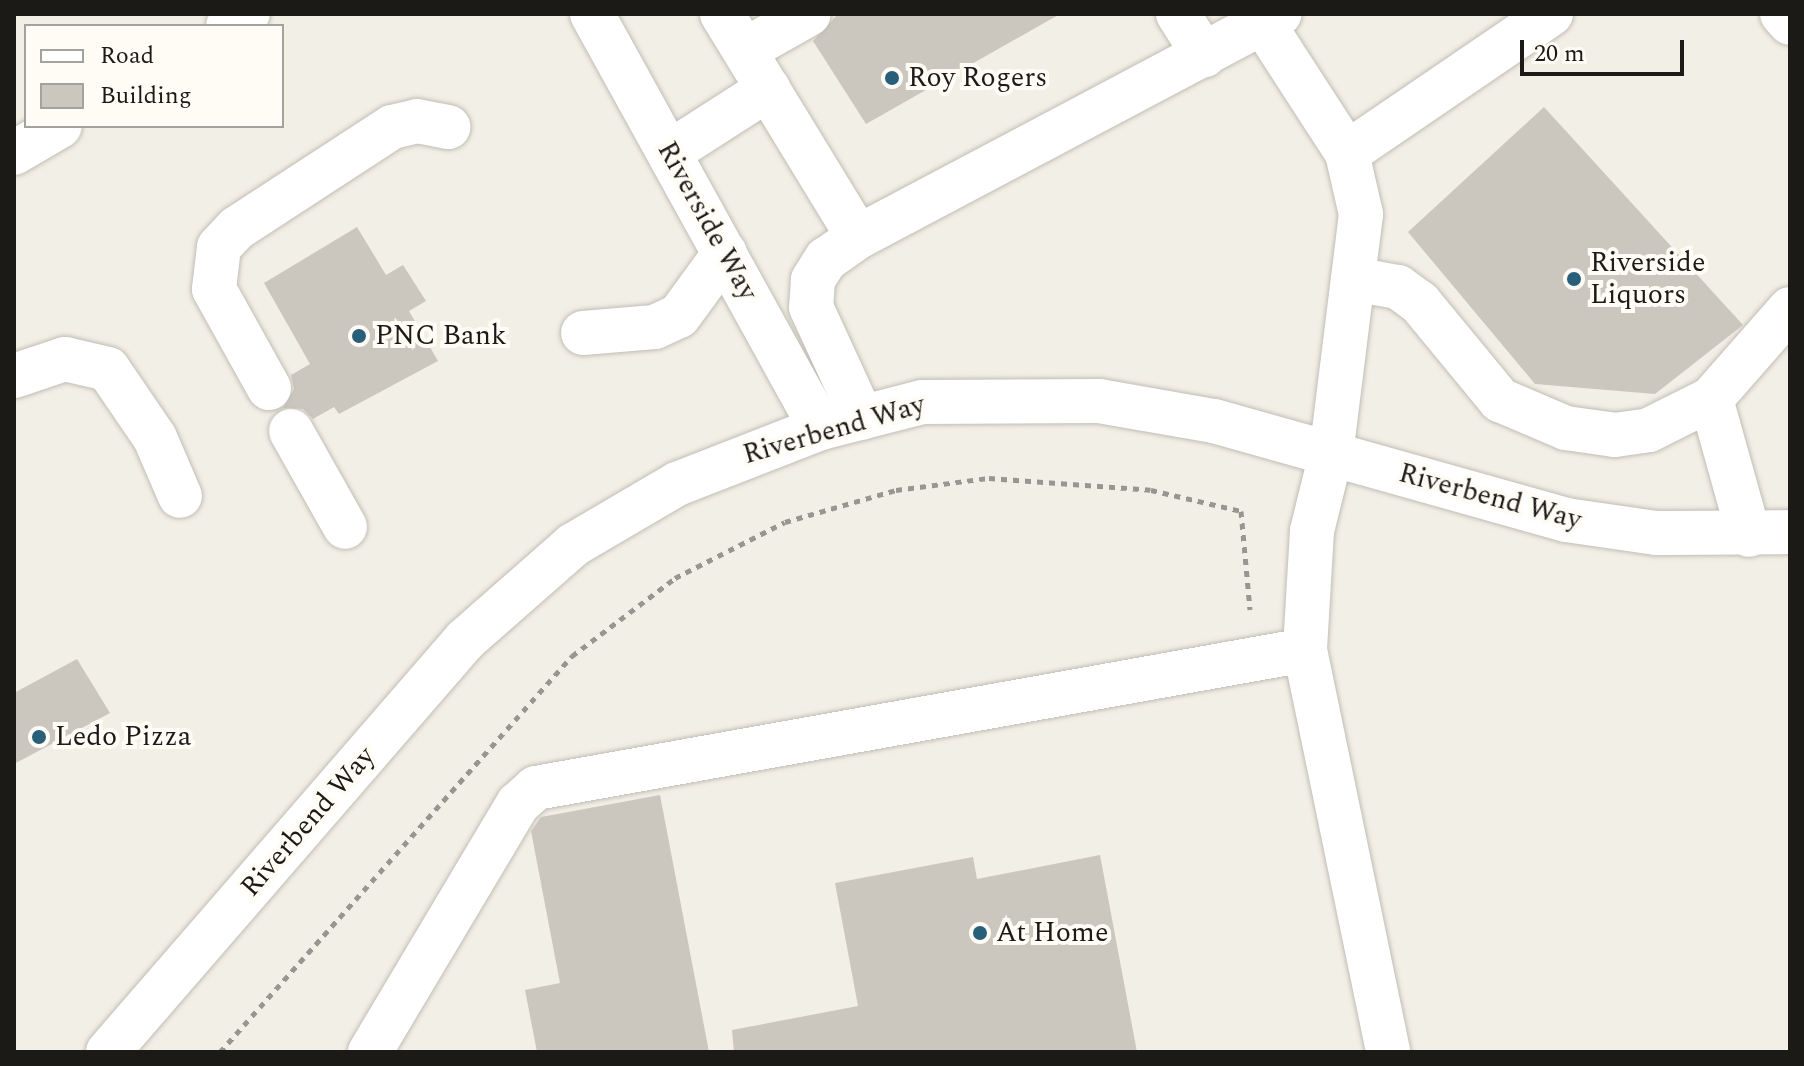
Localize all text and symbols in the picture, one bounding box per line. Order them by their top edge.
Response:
legend [24,24,284,128]
scale bar [1524,24,1688,74]
text: 20 m [1534,36,1585,72]
text: Road [100,38,154,74]
place label: Roy Rogers [908,61,1047,95]
marker: Roy Rogers [883,69,901,87]
text: Building [100,78,192,114]
street label: Riverside Way [650,136,764,306]
place label: Riverside Liquors [1590,246,1705,312]
marker: Riverside Liquors [1565,270,1583,288]
place label: PNC Bank [375,319,507,353]
marker: PNC Bank [350,327,368,345]
street label: Riverbend Way [739,388,929,472]
street label: Riverbend Way [1395,456,1585,538]
place label: Ledo Pizza [55,720,191,754]
marker: Ledo Pizza [30,728,48,746]
street label: Riverbend Way [234,740,382,904]
place label: At Home [996,916,1109,950]
marker: At Home [971,924,989,942]

